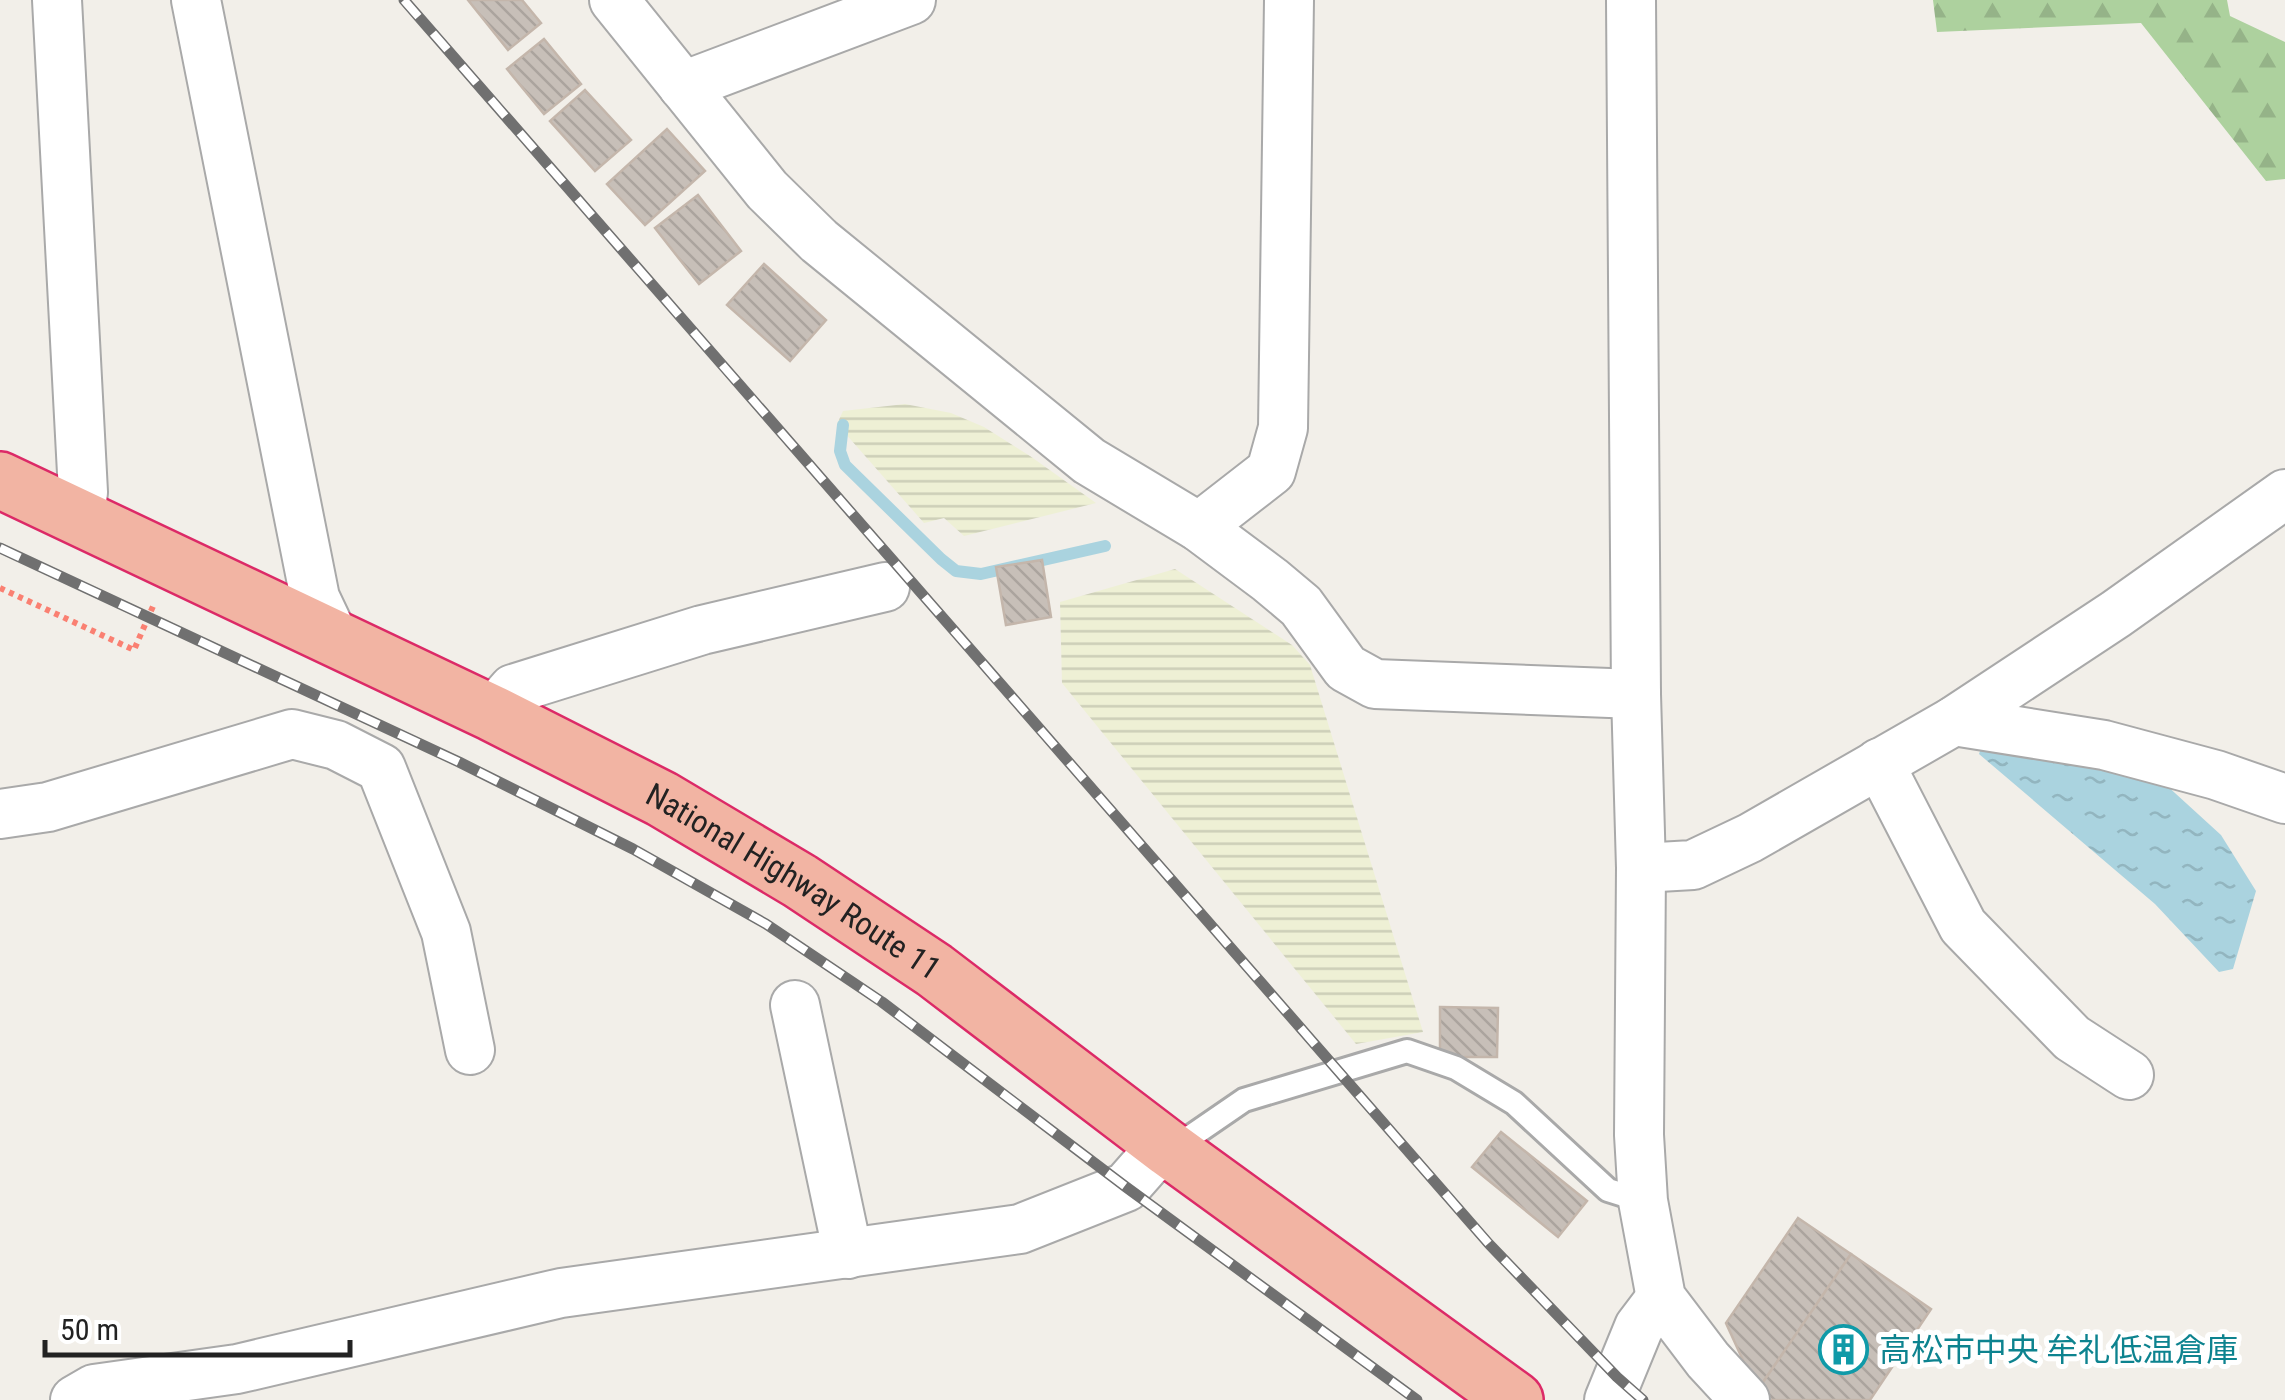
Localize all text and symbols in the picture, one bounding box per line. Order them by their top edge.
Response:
street label: National Highway Route 11 [640,775,948,988]
scale bar [45,1295,350,1357]
text: 50 m [60,1312,119,1347]
building icon: 高松市中央 牟礼低温倉庫 [1818,1324,1870,1376]
place label: 高松市中央 牟礼低温倉庫 [1879,1331,2238,1369]

